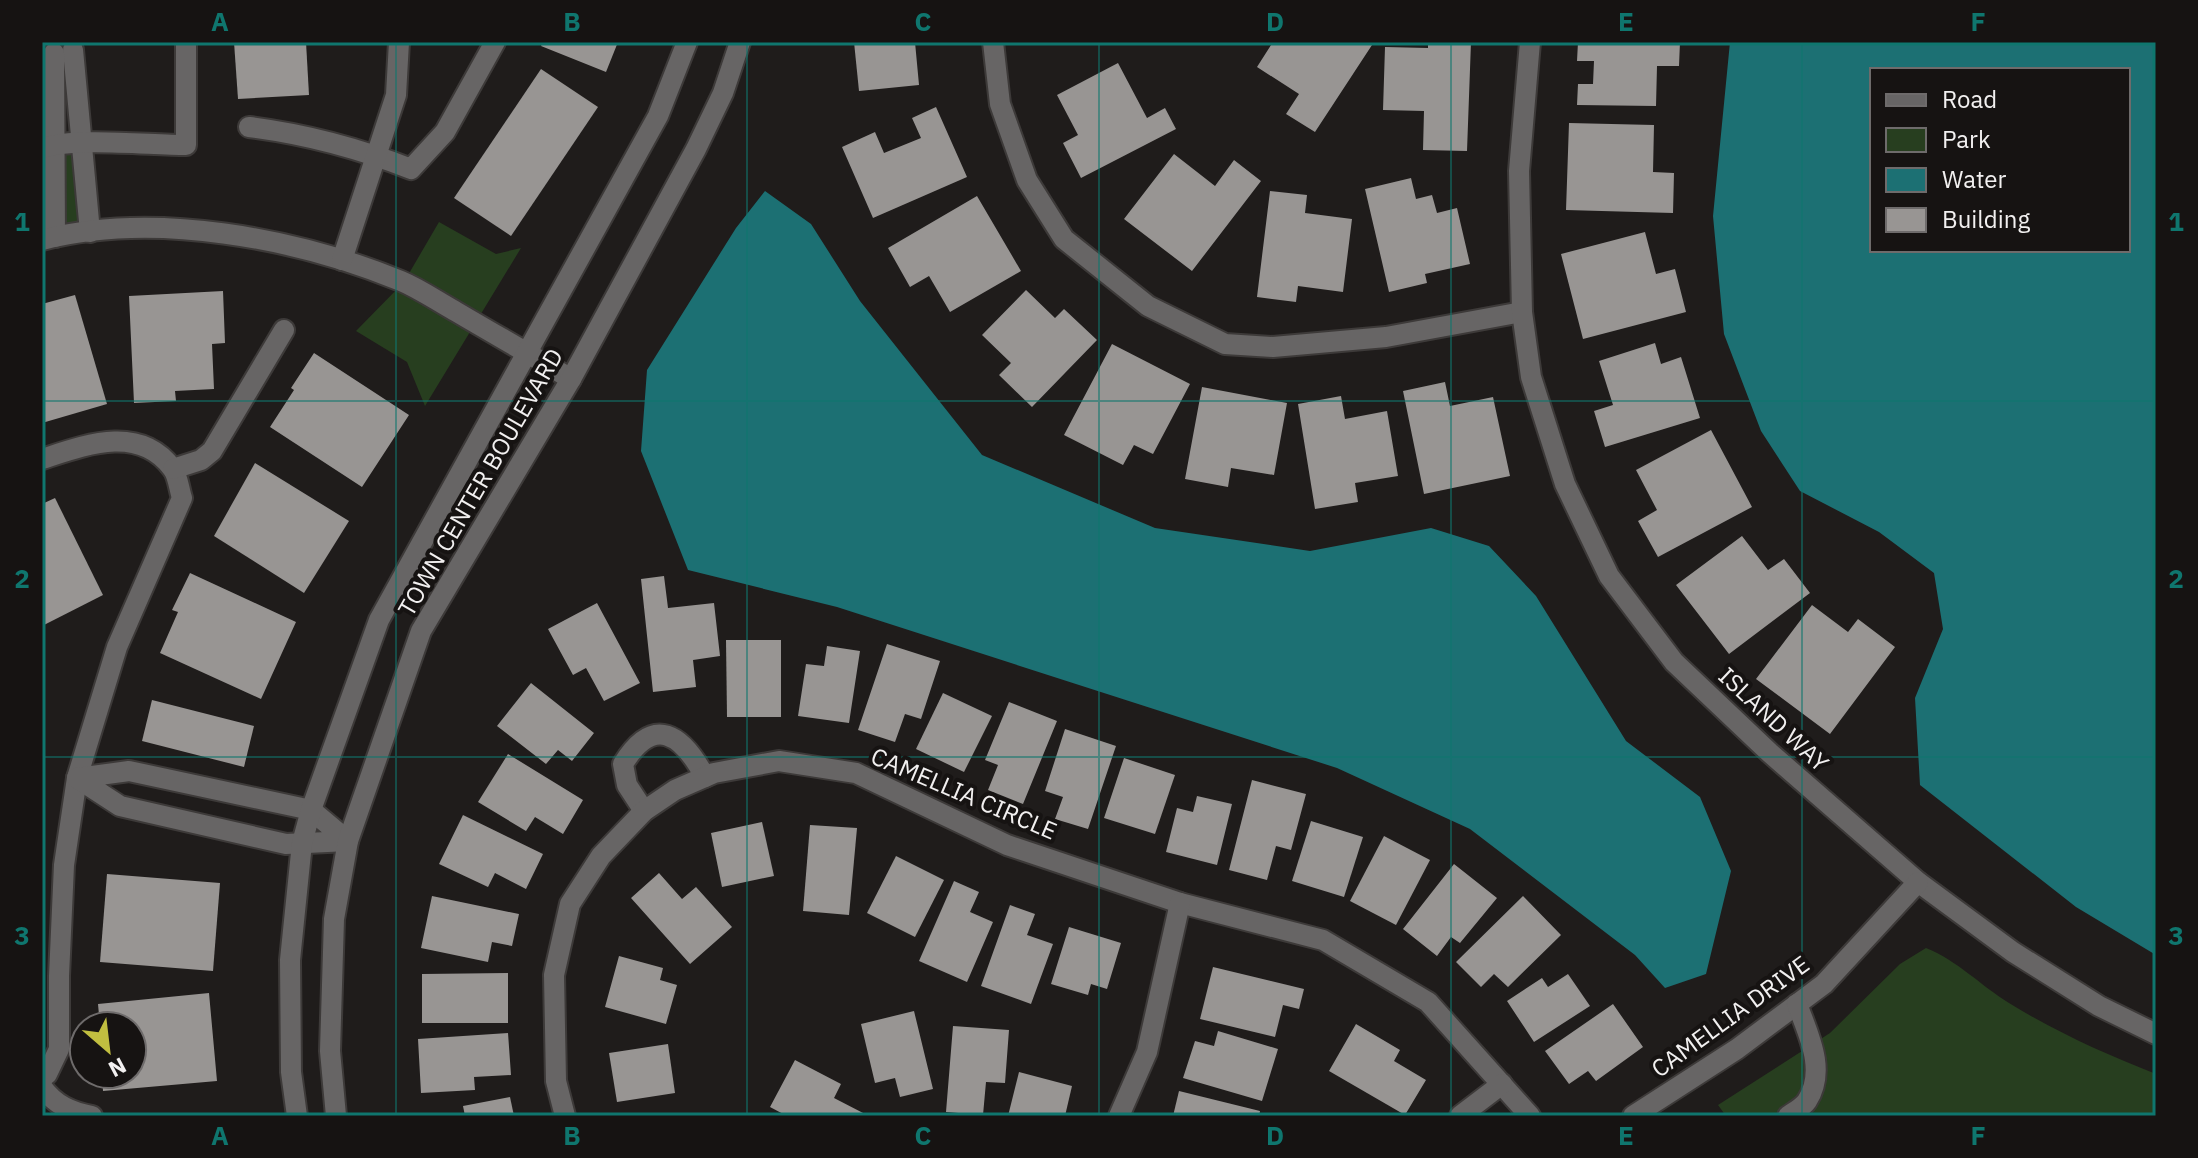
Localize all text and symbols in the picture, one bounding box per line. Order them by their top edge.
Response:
text: A [211,4,229,38]
text: B [563,4,581,38]
text: C [915,4,932,38]
text: D [1266,4,1284,38]
text: E [1618,4,1634,38]
text: F [1970,4,1986,38]
legend [1870,68,2130,252]
text: Road [1942,83,1997,115]
text: Park [1942,123,1991,155]
text: Water [1942,163,2006,195]
text: Building [1942,203,2030,235]
text: 1 [14,204,30,238]
text: 1 [2168,204,2184,238]
street label: TOWN CENTER BOULEVARD [390,342,570,622]
text: 2 [14,561,30,595]
text: 2 [2168,561,2184,595]
street label: ISLAND WAY [1712,660,1836,778]
street label: CAMELLIA CIRCLE [866,739,1062,847]
text: 3 [14,918,30,952]
text: 3 [2168,918,2184,952]
street label: CAMELLIA DRIVE [1644,948,1816,1084]
north arrow [68,1010,148,1090]
text: N [104,1052,131,1085]
text: A [211,1118,229,1152]
text: B [563,1118,581,1152]
text: C [915,1118,932,1152]
text: D [1266,1118,1284,1152]
text: E [1618,1118,1634,1152]
text: F [1970,1118,1986,1152]

